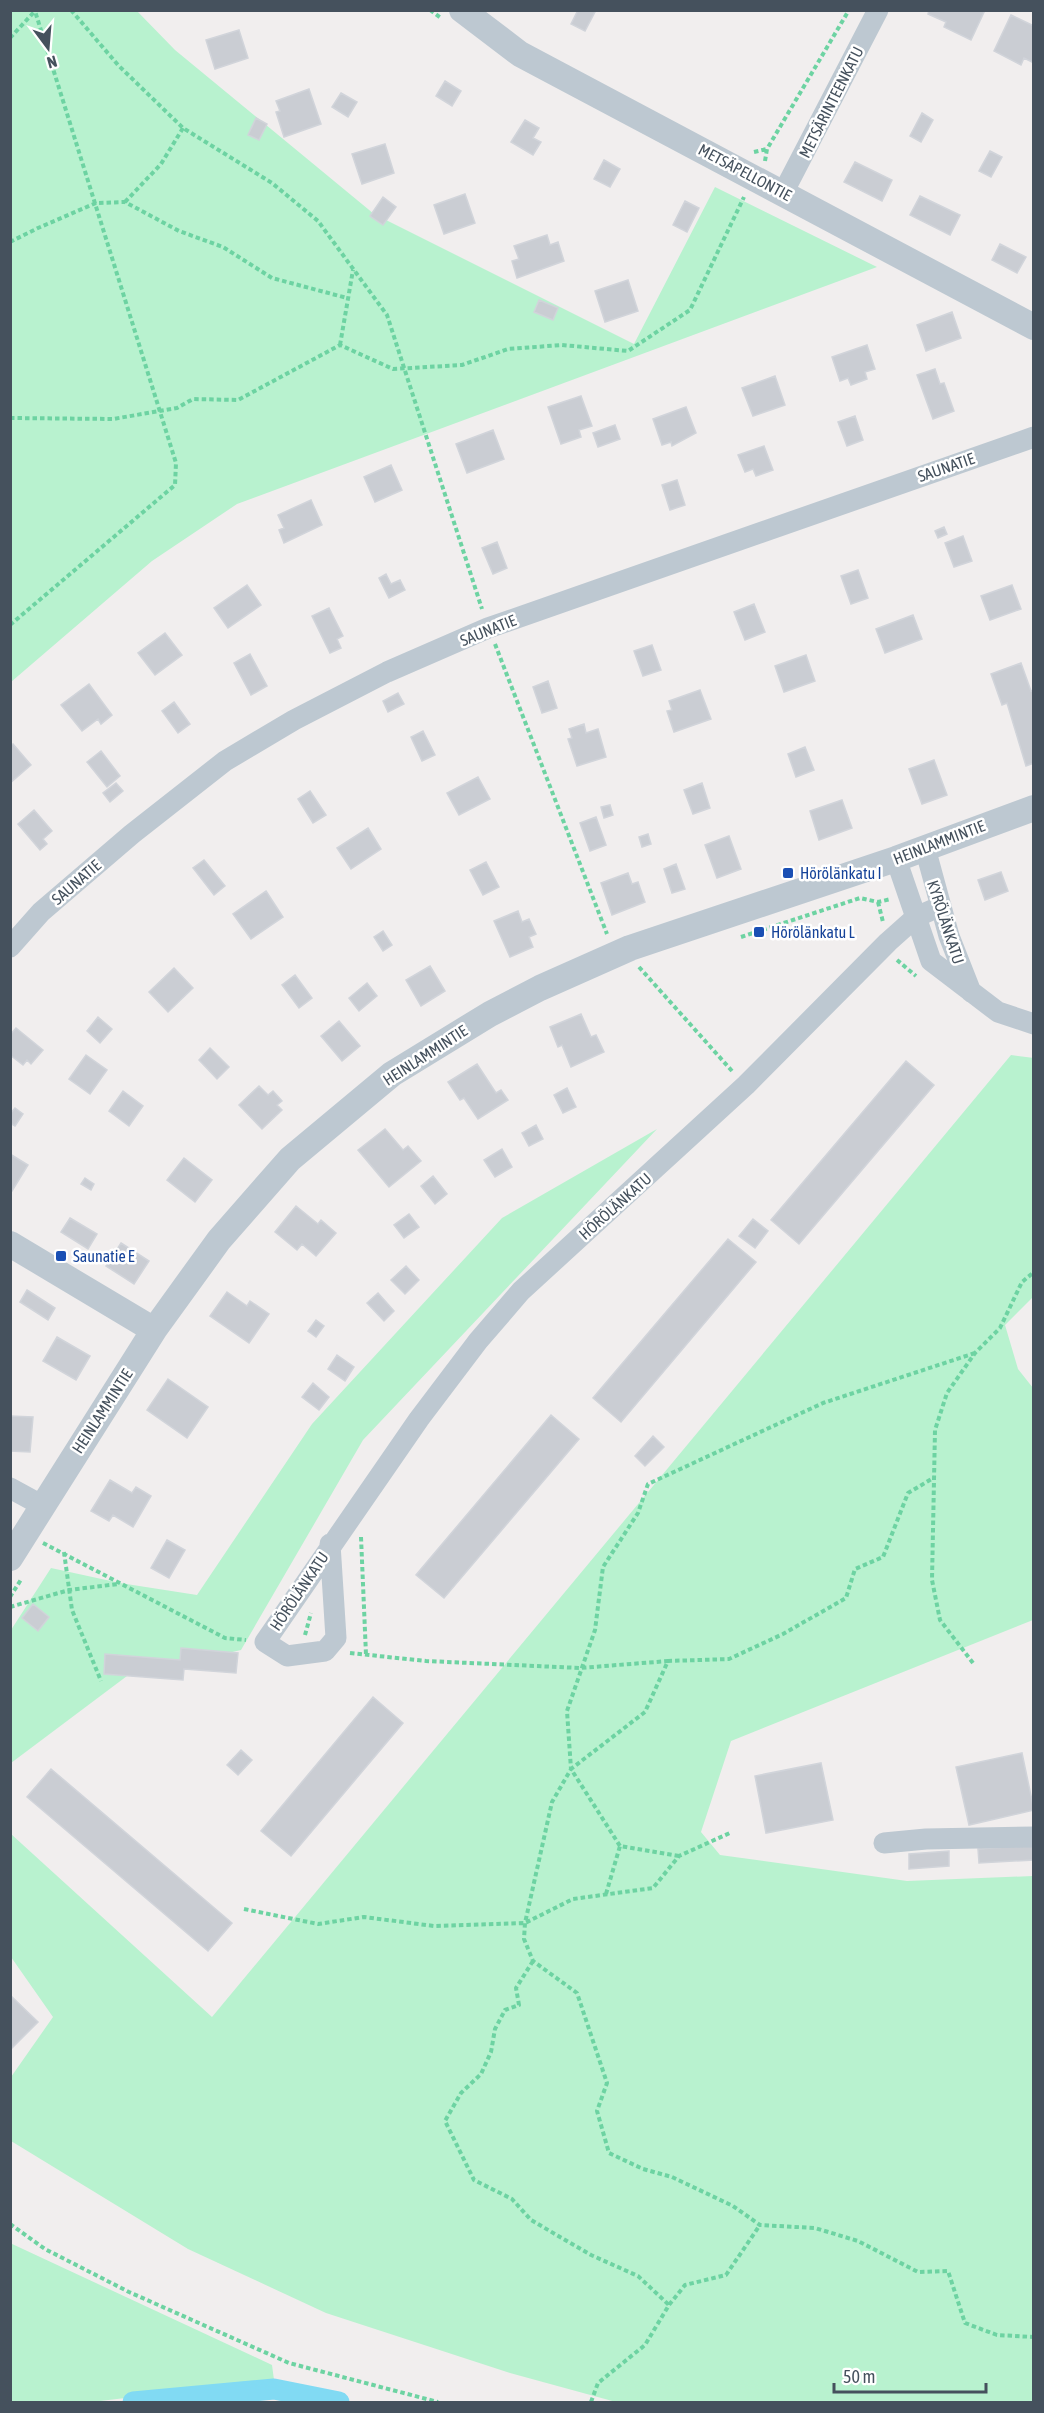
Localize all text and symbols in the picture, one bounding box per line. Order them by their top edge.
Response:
north arrow [18,18,78,78]
street label: METSÄRINTEENKATU [795,43,867,161]
text: N [45,52,59,72]
street label: METSÄPELLONTIE [696,140,795,204]
street label: SAUNATIE [915,449,977,485]
street label: SAUNATIE [457,611,519,649]
street label: HEINLAMMINTIE [891,816,987,868]
street label: SAUNATIE [48,856,104,908]
place label: Hörölänkatu I [800,864,882,882]
marker: Hörölänkatu I [781,866,795,880]
street label: KYRÖLÄNKATU [924,878,968,966]
place label: Hörölänkatu L [771,923,856,941]
marker: Hörölänkatu L [752,925,766,939]
street label: HEINLAMMINTIE [380,1021,471,1089]
street label: HÖRÖLÄNKATU [575,1169,655,1243]
place label: Saunatie E [73,1247,135,1265]
marker: Saunatie E [54,1249,68,1263]
street label: HEINLAMMINTIE [68,1365,136,1456]
street label: HÖRÖLÄNKATU [266,1548,332,1634]
scale bar [834,2356,986,2394]
text: 50 m [843,2366,875,2387]

